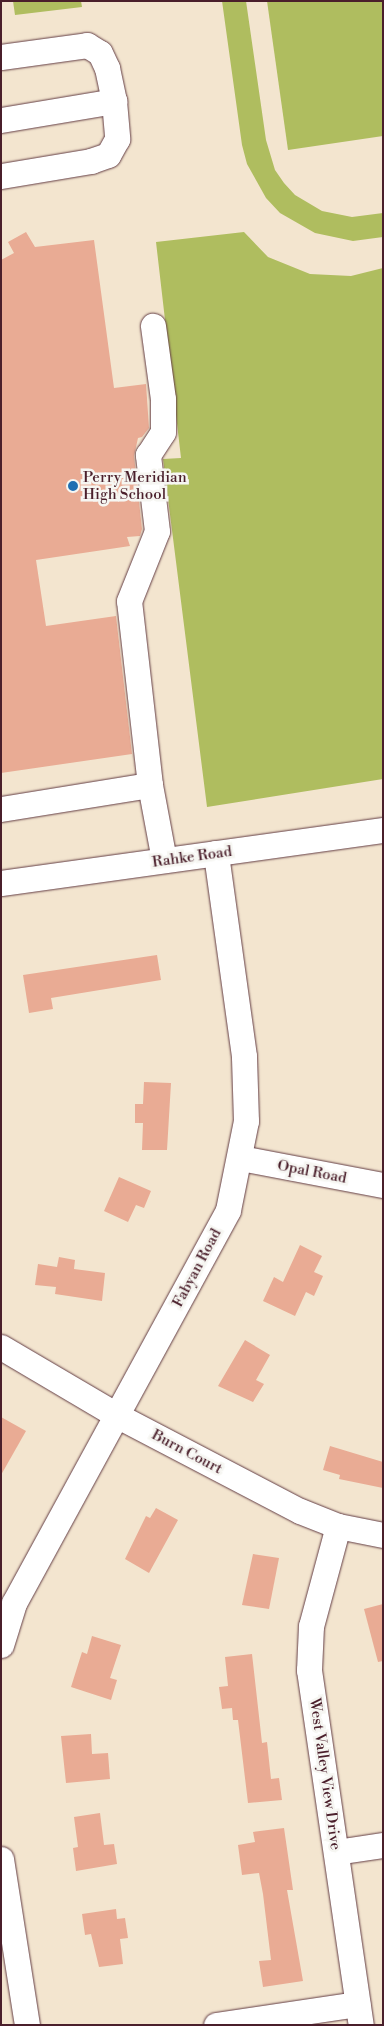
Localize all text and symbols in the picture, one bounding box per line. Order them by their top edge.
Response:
place label: Perry Meridian High School [83,468,187,503]
marker: Perry Meridian High School [67,480,79,492]
street label: Rahke Road [151,842,233,872]
street label: Opal Road [276,1156,348,1188]
street label: Fabyan Road [169,1226,225,1310]
street label: Burn Court [149,1426,225,1478]
street label: West Valley View Drive [305,1697,345,1851]

